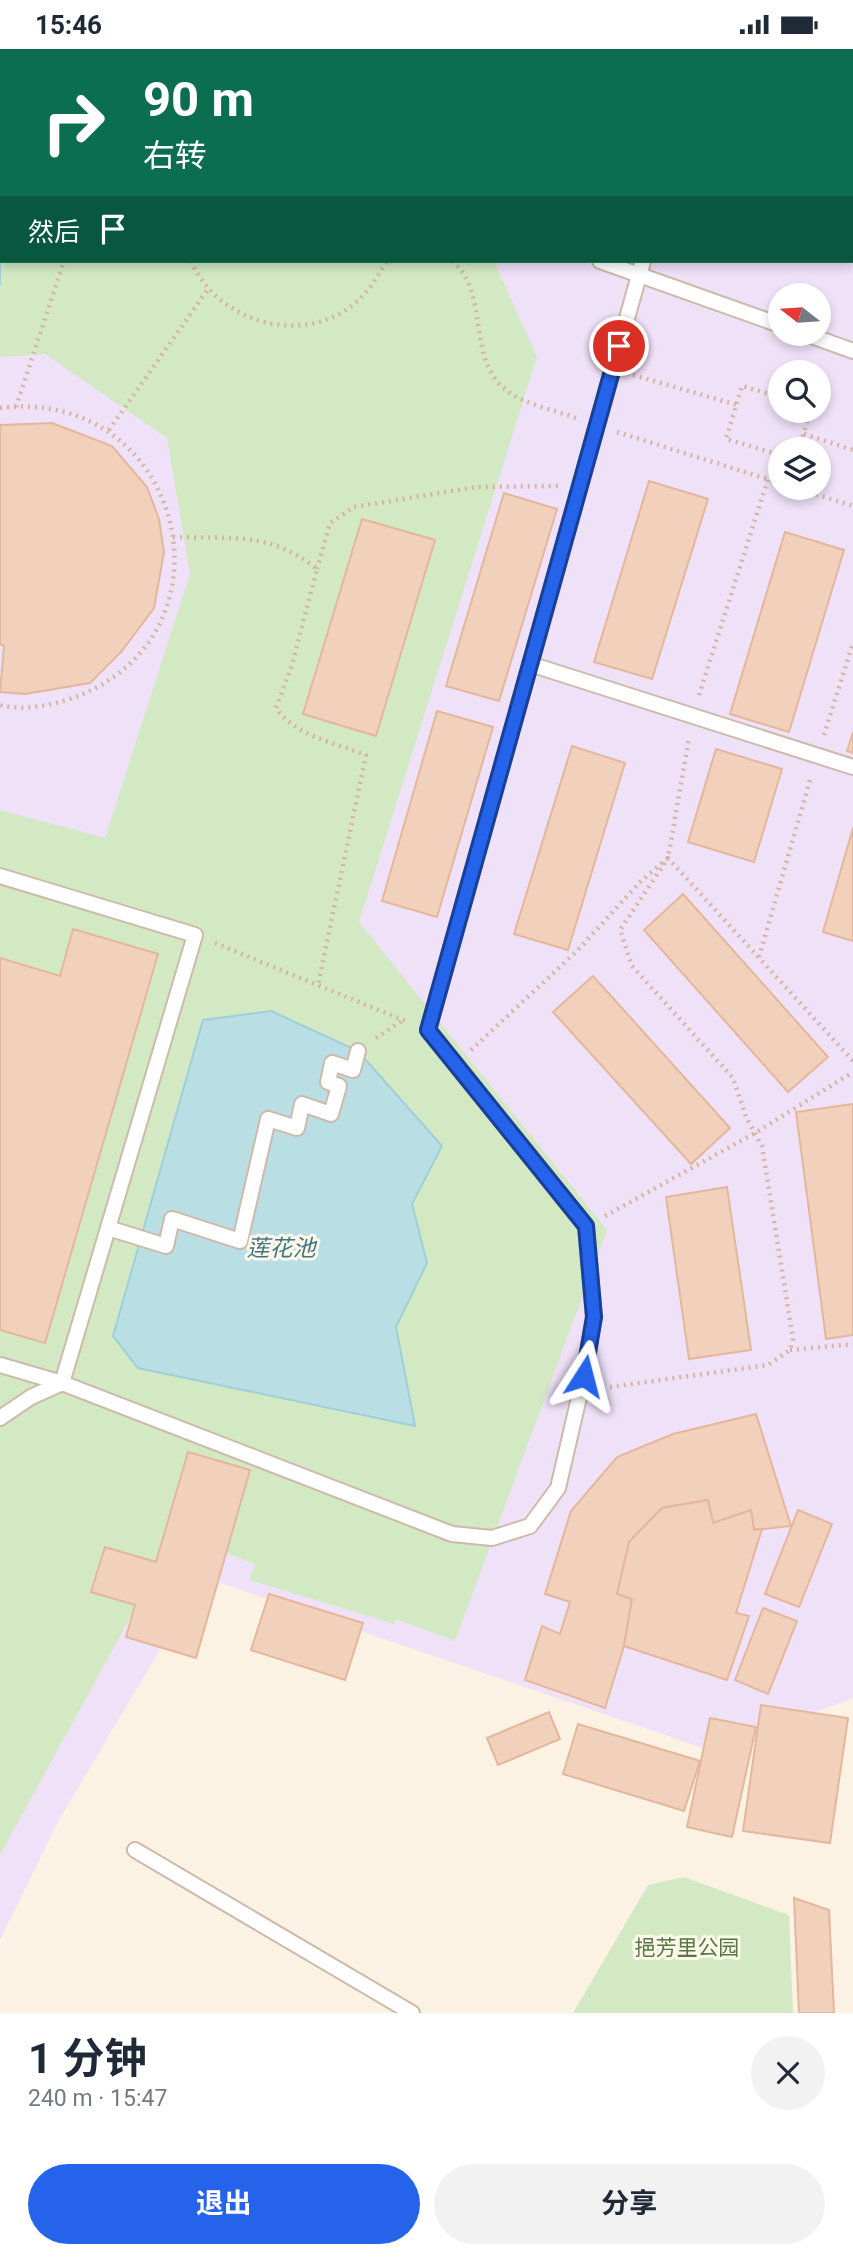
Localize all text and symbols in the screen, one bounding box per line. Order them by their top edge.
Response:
text: 15:46 [35,10,102,40]
text: 90 m [143,71,254,128]
icon: right [28,77,119,168]
text: 右转 [143,137,207,175]
icon: arrive [94,210,132,248]
text: 然后 [28,217,80,247]
north arrow [768,283,831,347]
map controls [768,283,831,500]
pin [589,316,649,376]
icon: arrive [600,327,638,365]
button: search [768,360,831,423]
button: layers [768,437,831,500]
water label: 莲花池 [247,1235,318,1262]
position arrow [547,1339,621,1413]
park label: 挹芳里公园 [635,1936,740,1960]
text: 1 分钟 [28,2034,147,2083]
button: close [751,2036,825,2110]
text: 240 m · 15:47 [28,2085,167,2112]
button: 退出 [28,2164,420,2244]
button: 分享 [434,2164,825,2244]

